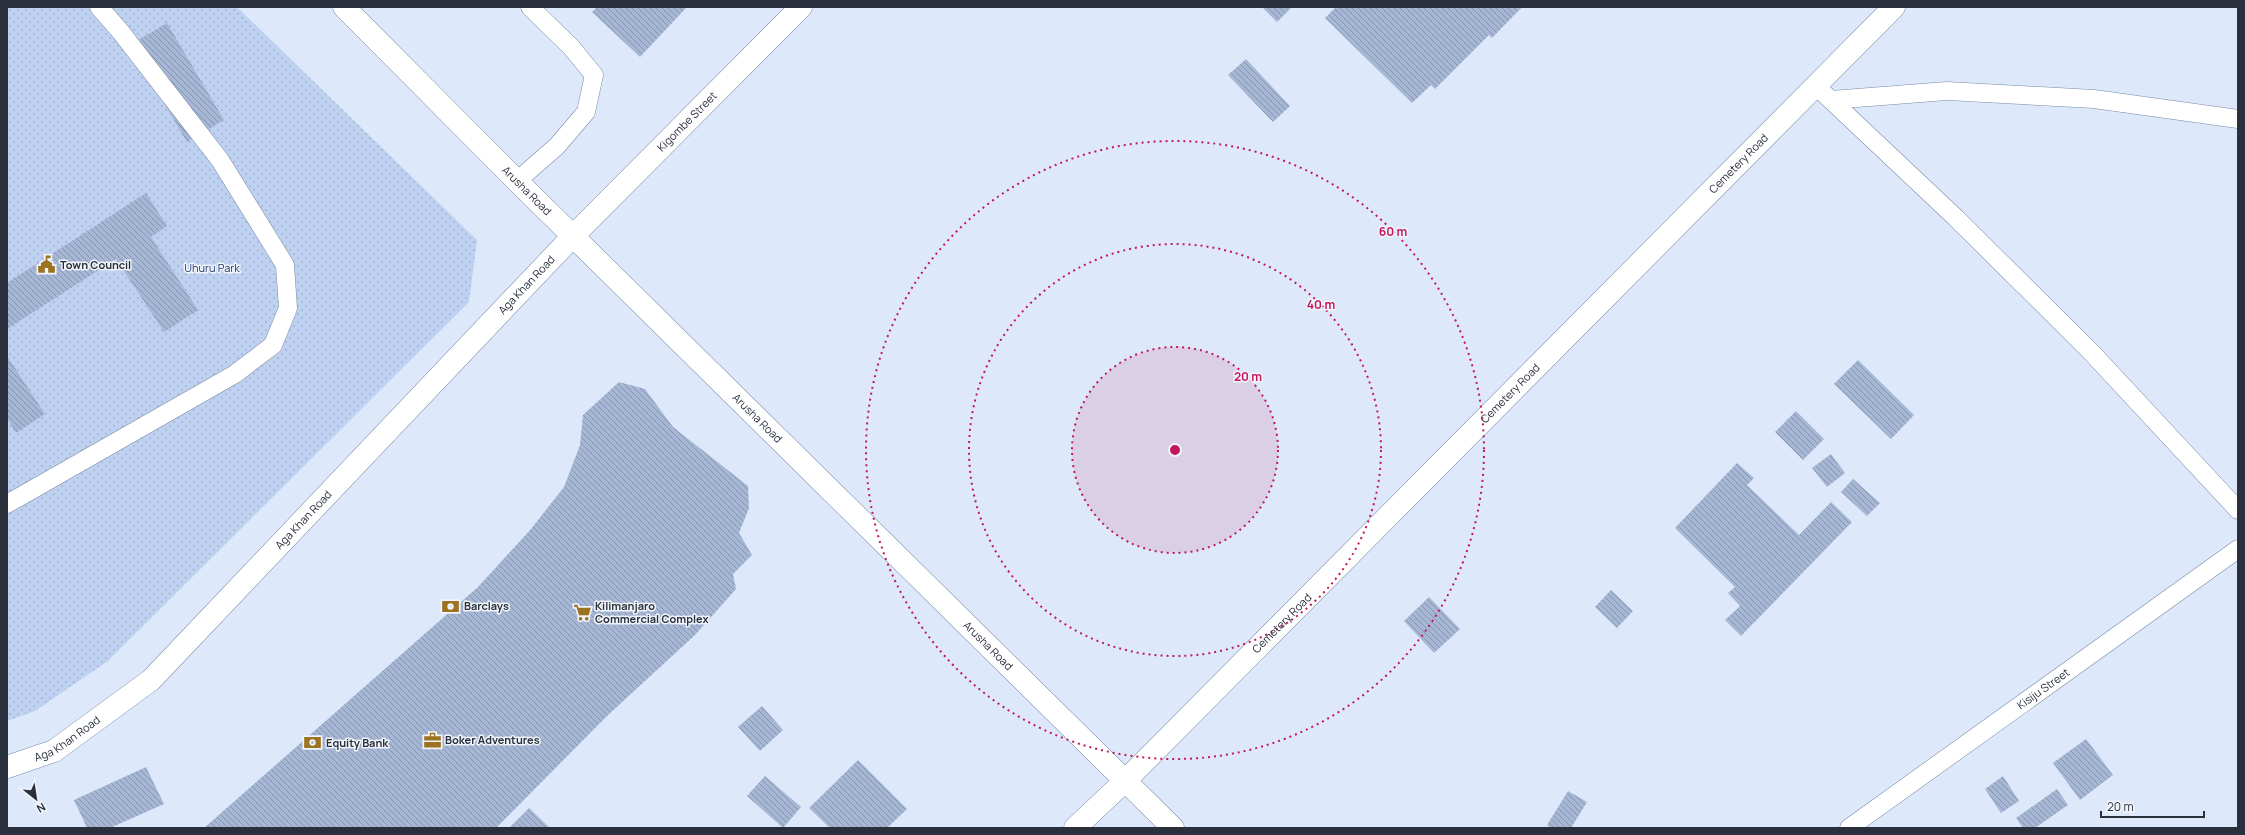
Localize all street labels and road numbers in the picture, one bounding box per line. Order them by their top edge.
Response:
street label: Kigombe Street [653,88,720,154]
street label: Cemetery Road [1705,130,1771,196]
street label: Arusha Road [499,162,555,218]
street label: Aga Khan Road [495,252,558,317]
street label: Cemetery Road [1477,360,1543,426]
street label: Arusha Road [730,390,786,446]
street label: Aga Khan Road [271,487,335,552]
street label: Cemetery Road [1248,590,1314,656]
street label: Arusha Road [960,617,1017,673]
street label: Kisiju Street [2014,664,2072,712]
street label: Aga Khan Road [32,712,103,764]

